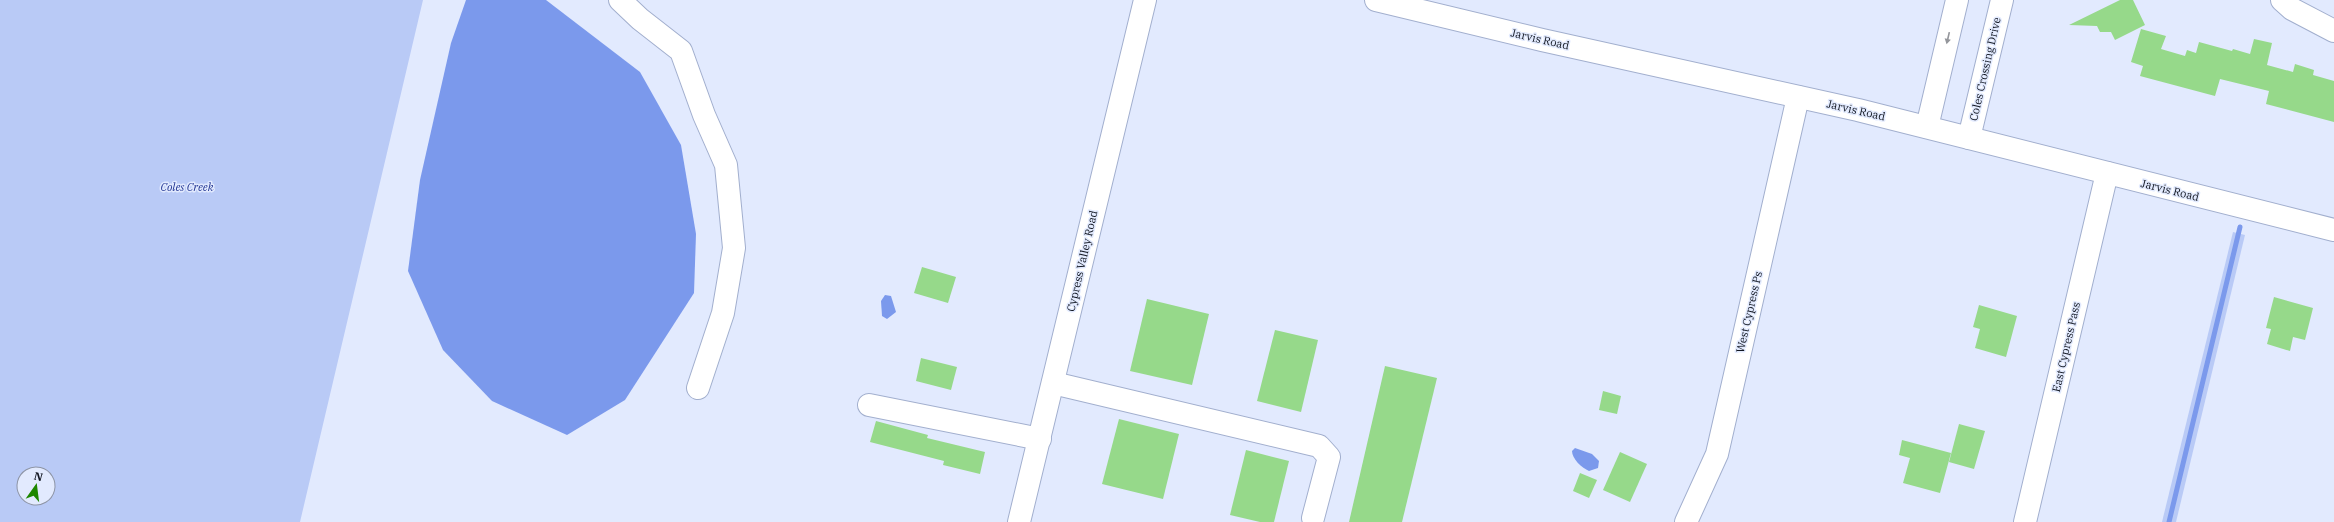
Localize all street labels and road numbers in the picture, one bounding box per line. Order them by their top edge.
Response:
street label: Coles Crossing Drive [1966,16,2004,122]
street label: Jarvis Road [1509,25,1571,53]
street label: Jarvis Road [1825,96,1887,124]
street label: Jarvis Road [2139,176,2201,204]
street label: Cypress Valley Road [1064,209,1101,313]
street label: West Cypress Ps [1733,270,1765,354]
street label: East Cypress Pass [2049,301,2083,393]

